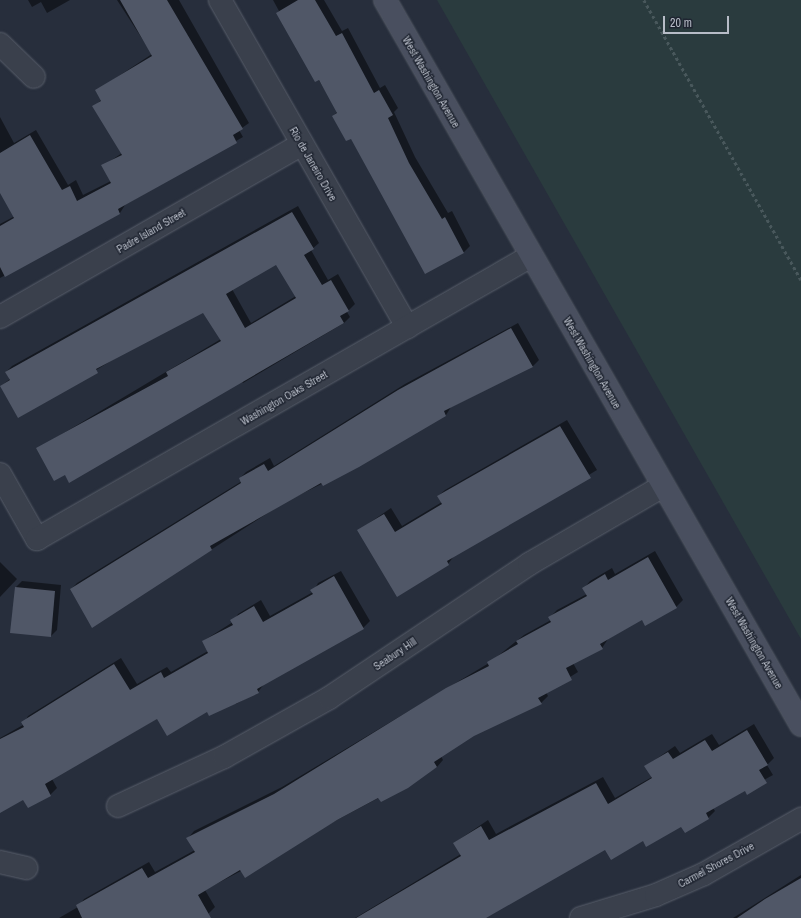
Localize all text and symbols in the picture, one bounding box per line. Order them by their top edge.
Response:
scale bar [665,8,731,34]
text: 20 m [670,15,692,31]
street label: West Washington Avenue [399,34,463,130]
street label: Rio de Janeiro Drive [286,125,340,203]
street label: Padre Island Street [114,206,188,256]
street label: West Washington Avenue [560,315,624,411]
street label: Washington Oaks Street [238,368,330,428]
street label: West Washington Avenue [722,595,786,691]
street label: Seabury Hill [371,635,419,673]
street label: Carmel Shores Drive [676,839,756,891]

